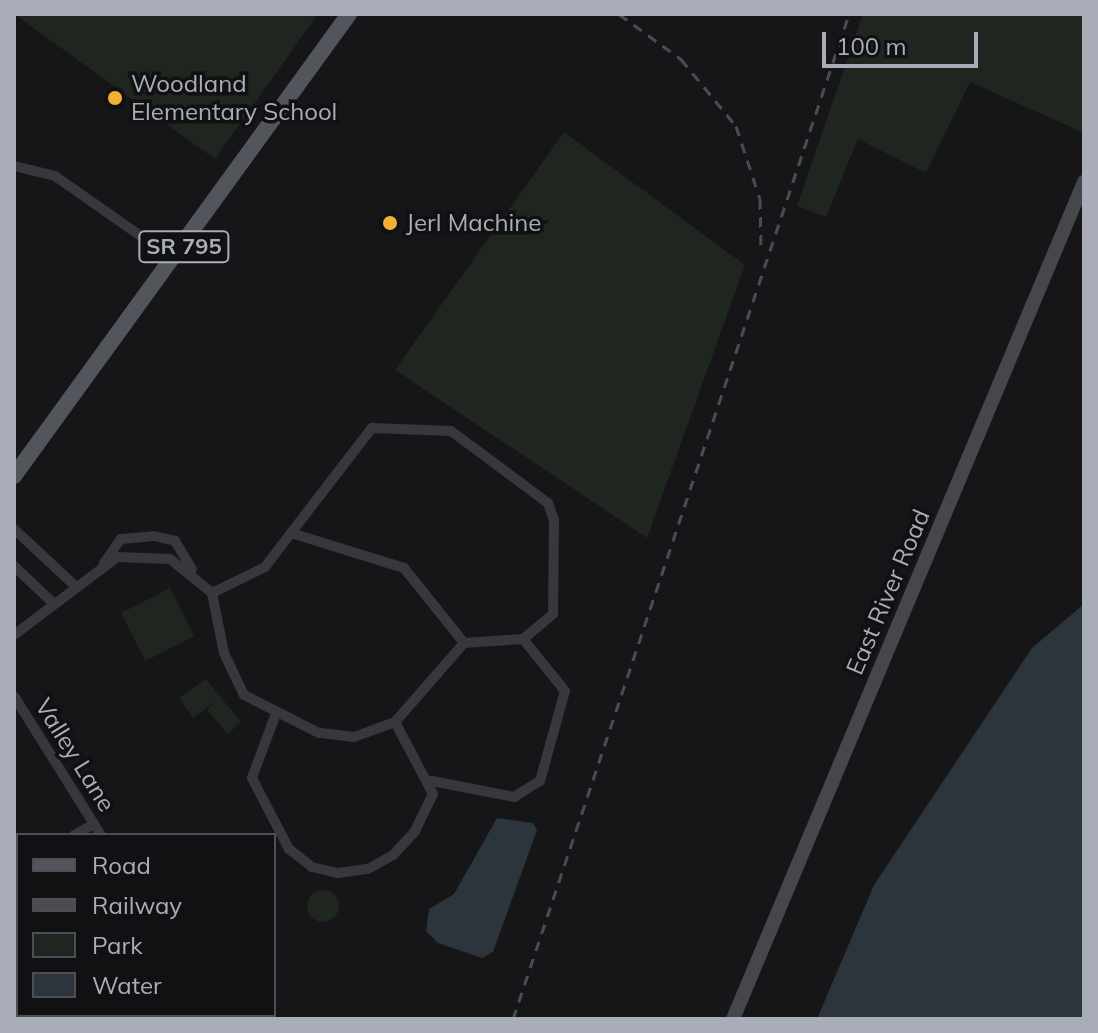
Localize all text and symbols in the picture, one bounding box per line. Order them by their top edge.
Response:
scale bar [826,16,982,66]
text: 100 m [836,31,907,61]
place label: Woodland Elementary School [131,70,337,126]
marker: Woodland Elementary School [106,89,124,107]
place label: Jerl Machine [406,209,541,237]
marker: Jerl Machine [381,214,399,232]
road number: SR 795 [138,229,230,265]
street label: East River Road [840,505,936,679]
street label: Valley Lane [29,693,121,817]
legend [16,833,276,1017]
text: Road [92,850,151,880]
text: Railway [92,890,182,920]
text: Park [92,930,143,960]
text: Water [92,970,162,1000]

